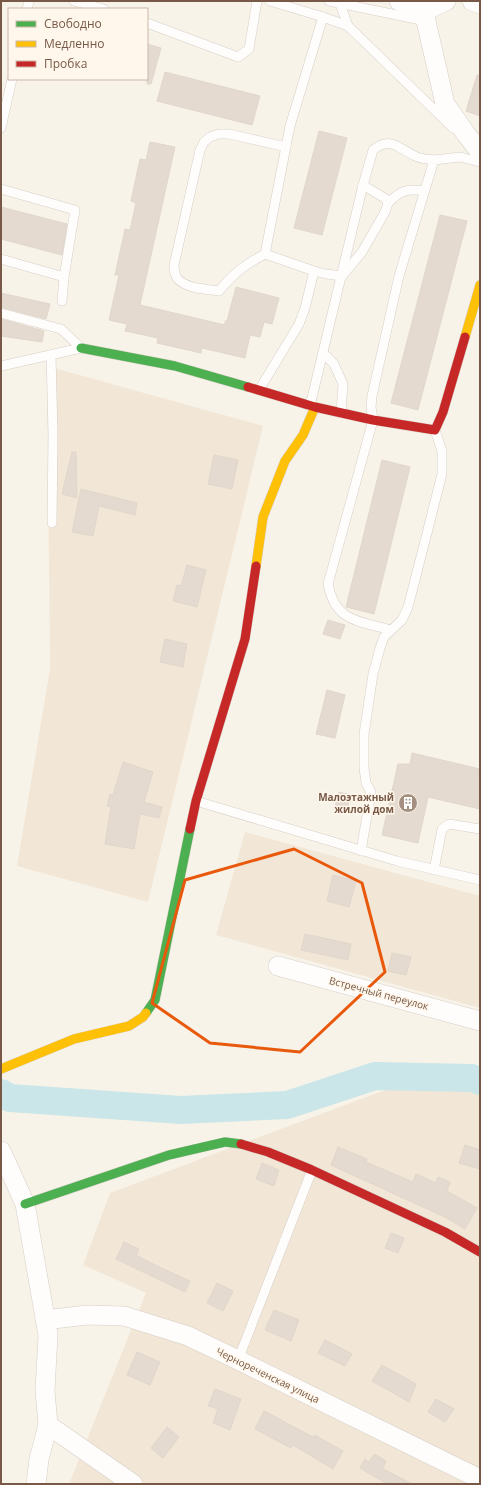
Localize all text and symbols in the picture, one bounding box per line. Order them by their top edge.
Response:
legend [8,8,148,80]
text: Свободно [44,15,102,32]
text: Медленно [44,35,104,52]
text: Пробка [44,55,87,72]
place label: Малоэтажный жилой дом [318,790,394,816]
building icon: Малоэтажный жилой дом [397,792,419,814]
street label: Встречный переулок [328,973,431,1013]
street label: Чернореченская улица [214,1344,322,1406]

